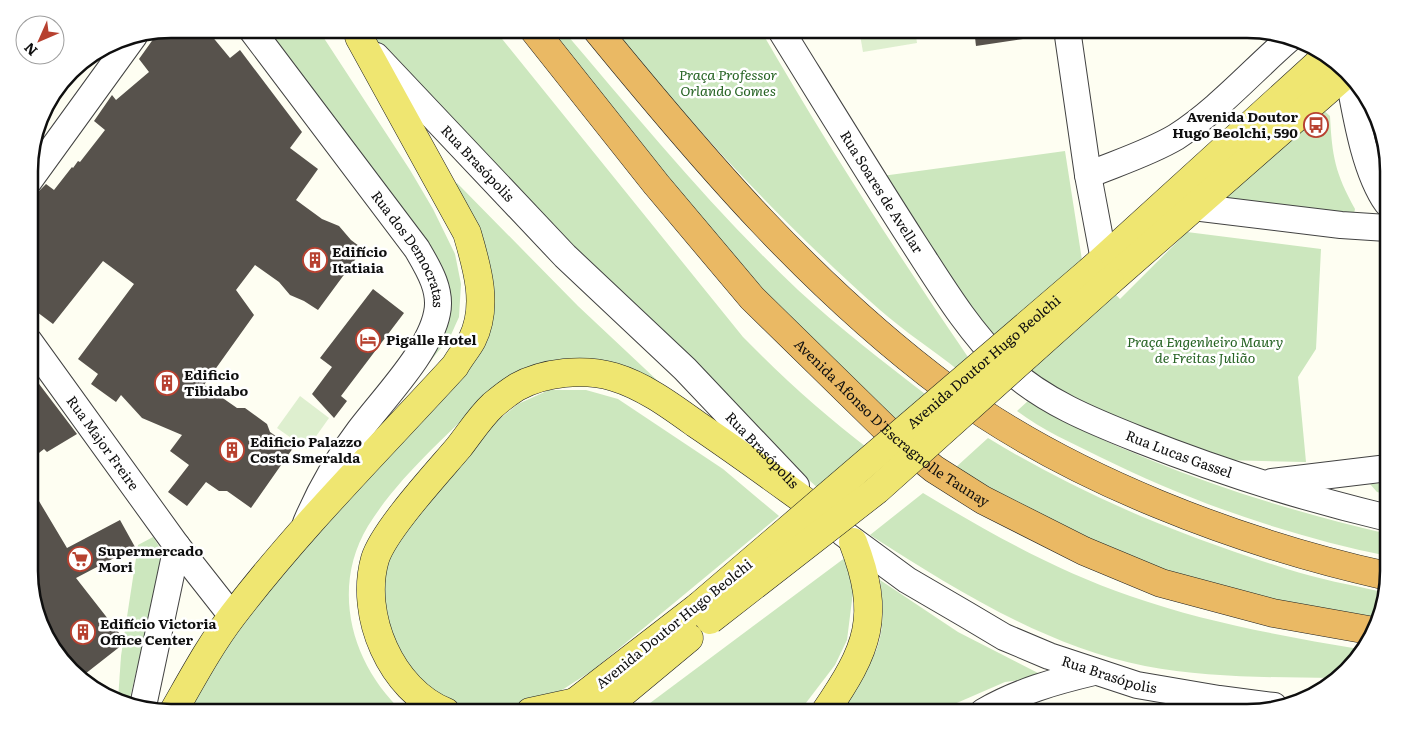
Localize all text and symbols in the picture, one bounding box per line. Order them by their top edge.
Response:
north arrow [15,15,65,65]
text: N [19,38,41,61]
park label: Praça Professor Orlando Gomes [679,64,778,100]
place label: Avenida Doutor Hugo Beolchi, 590 [1172,106,1298,142]
bus stop icon: Avenida Doutor Hugo Beolchi, 590 [1303,112,1329,138]
street label: Rua Brasópolis [437,120,520,206]
street label: Rua Soares de Avellar [836,126,929,257]
street label: Rua dos Democratas [367,186,449,308]
place label: Edifício Itatiaia [332,241,388,277]
building icon: Edifício Itatiaia [302,247,328,273]
street label: Avenida Doutor Hugo Beolchi [902,289,1064,433]
hotel icon: Pigalle Hotel [355,327,381,353]
place label: Pigalle Hotel [386,329,477,349]
park label: Praça Engenheiro Maury de Freitas Julião [1127,331,1283,367]
street label: Avenida Afonso D'Escragnolle Taunay [790,334,994,511]
place label: Edificio Tibidabo [184,364,248,400]
building icon: Edificio Tibidabo [154,370,180,396]
street label: Rua Major Freire [63,391,145,494]
street label: Rua Brasópolis [722,407,804,492]
street label: Rua Lucas Gassel [1123,424,1235,482]
place label: Edificio Palazzo Costa Smeralda [250,431,362,467]
building icon: Edificio Palazzo Costa Smeralda [219,437,245,463]
place label: Supermercado Mori [98,540,203,576]
supermarket icon: Supermercado Mori [67,546,93,572]
street label: Avenida Doutor Hugo Beolchi [591,554,756,693]
place label: Edifício Victoria Office Center [100,613,218,649]
building icon: Edifício Victoria Office Center [70,619,96,645]
street label: Rua Brasópolis [1059,650,1159,697]

